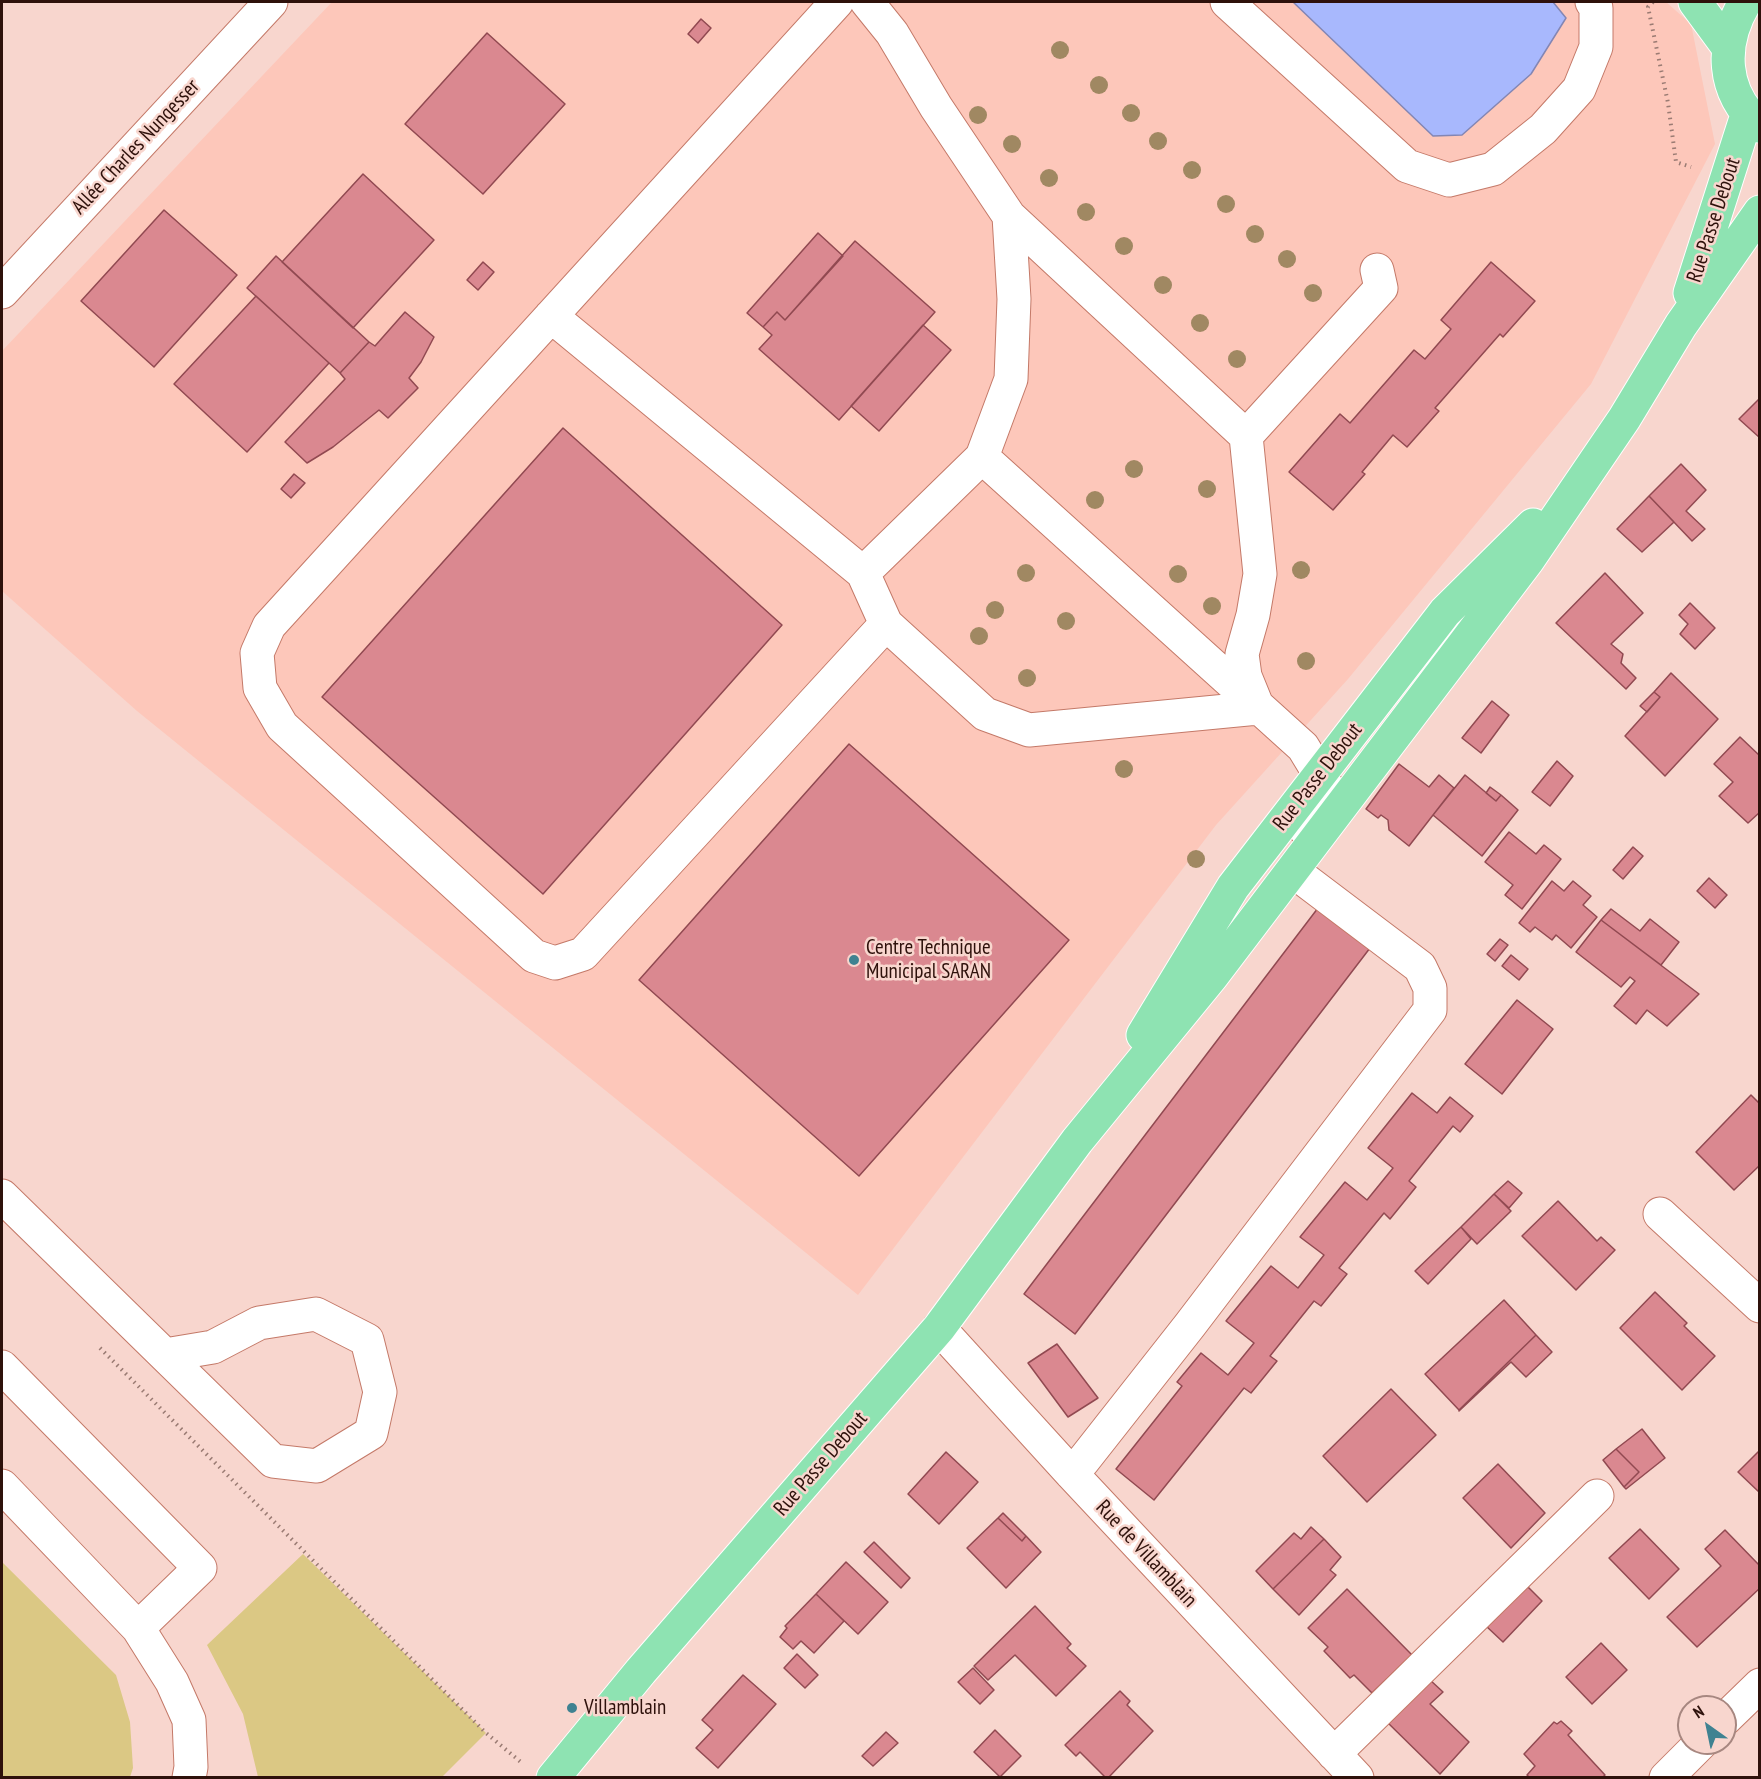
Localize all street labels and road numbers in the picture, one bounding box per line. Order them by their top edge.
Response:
street label: Allée Charles Nungesser [67,74,205,220]
street label: Rue Passe Debout [1682,154,1746,286]
street label: Rue Passe Debout [1268,718,1368,836]
street label: Rue Passe Debout [769,1407,873,1521]
street label: Rue de Villamblain [1090,1495,1202,1613]

